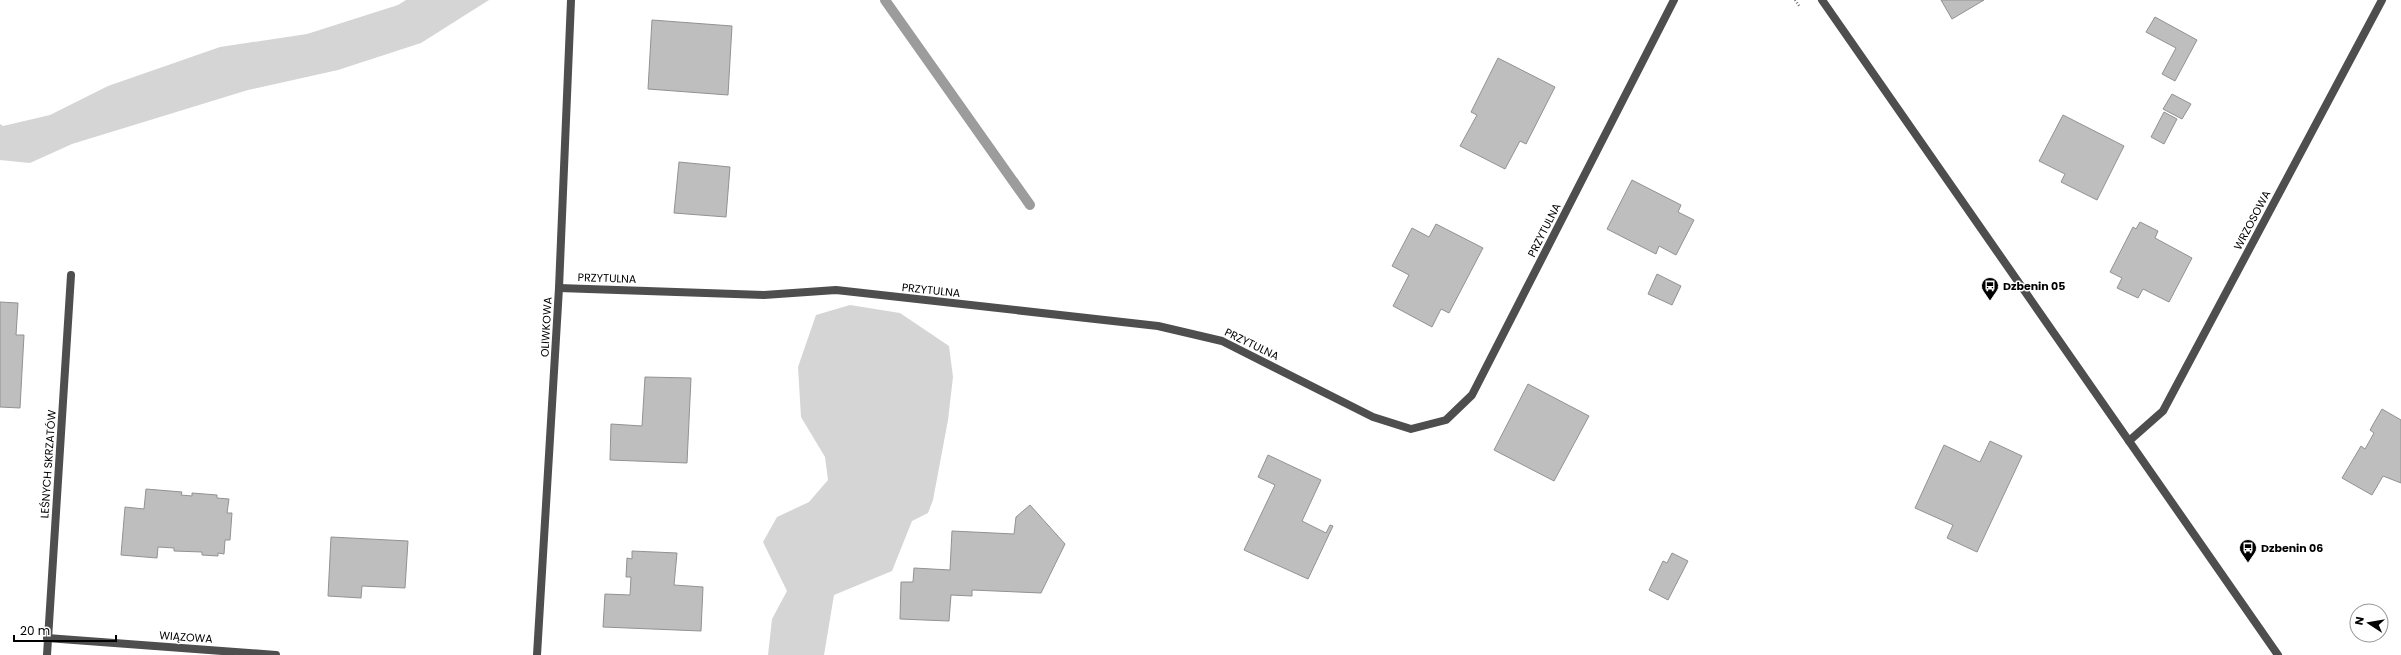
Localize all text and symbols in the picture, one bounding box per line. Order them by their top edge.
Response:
street label: WRZOSOWA [2230,187,2275,253]
street label: PRZYTULNA [1524,200,1565,260]
street label: PRZYTULNA [577,269,637,287]
bus stop icon: Dzbenin 05 [1980,276,2000,301]
place label: Dzbenin 05 [2003,278,2065,294]
street label: PRZYTULNA [901,279,962,301]
street label: OLIWKOWA [536,296,556,357]
street label: PRZYTULNA [1222,324,1282,364]
street label: LEŚNYCH SKRZATÓW [36,409,60,519]
bus stop icon: Dzbenin 06 [2238,538,2258,563]
place label: Dzbenin 06 [2261,540,2323,556]
north arrow [2349,603,2389,643]
text: N [2351,615,2368,627]
scale bar [14,617,116,643]
text: 20 m [20,622,50,639]
street label: WIĄZOWA [159,627,214,647]

